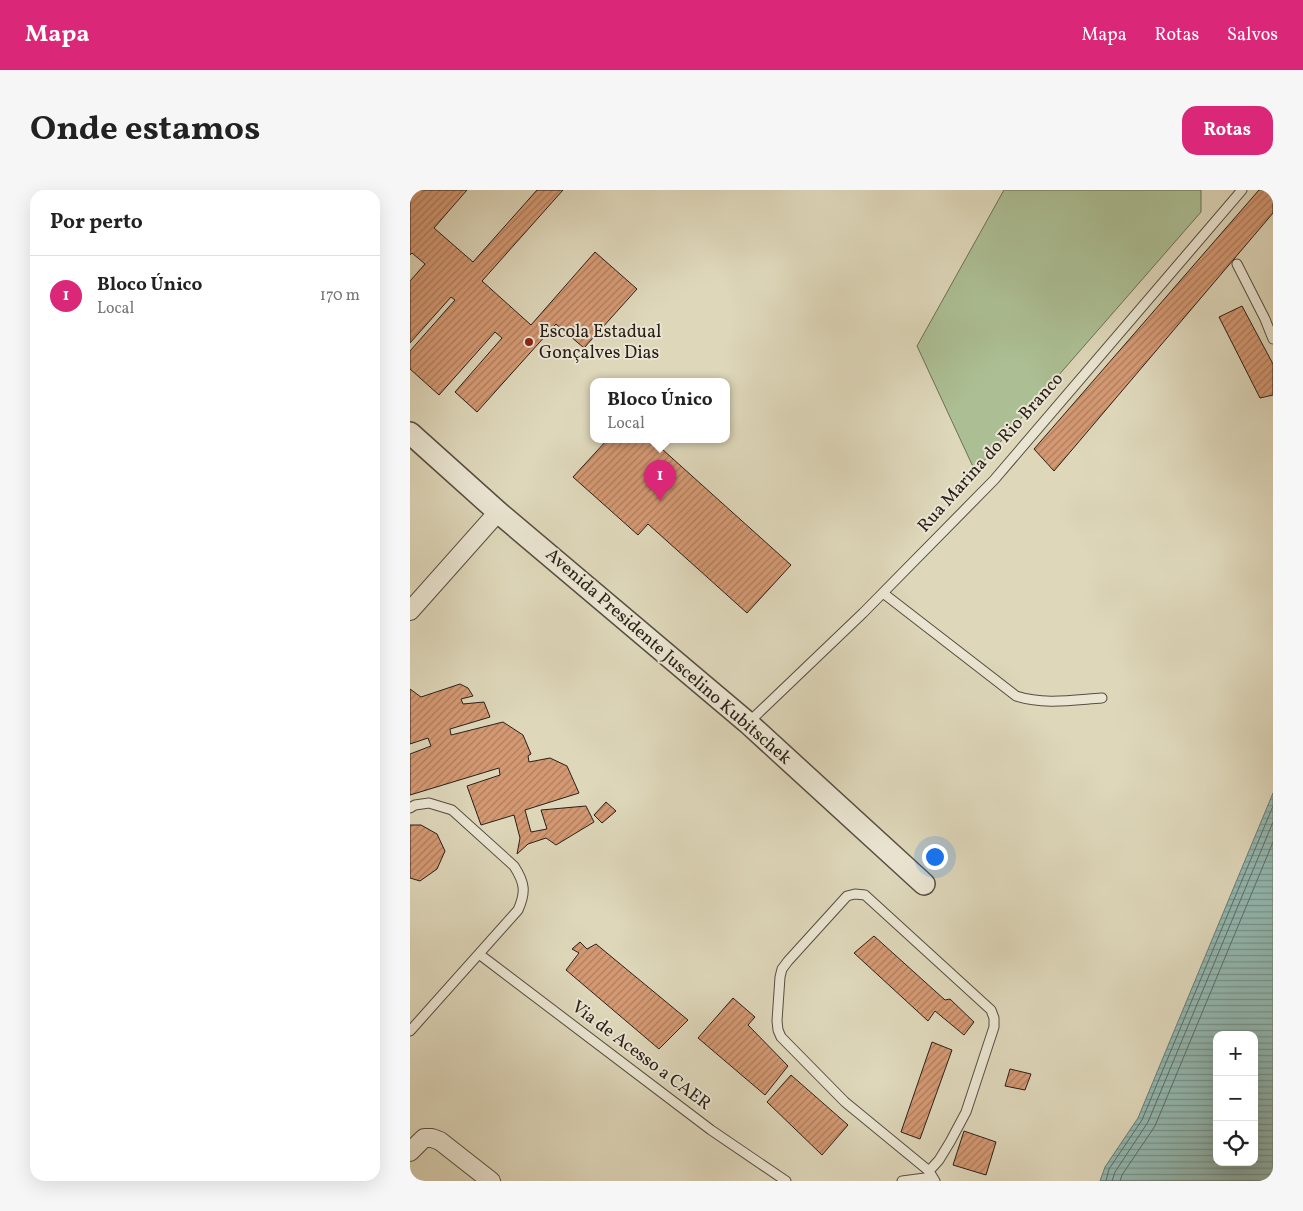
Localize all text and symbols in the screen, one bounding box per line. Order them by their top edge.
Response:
text: Mapa [25,18,90,52]
text: Mapa [1082,23,1127,48]
text: Rotas [1155,23,1199,48]
text: Salvos [1227,23,1278,48]
text: Onde estamos [30,106,260,154]
button: Rotas [1182,106,1273,155]
text: Por perto [50,208,143,237]
text: Bloco Único [97,272,202,298]
text: 1 [63,285,69,307]
text: 170 m [320,285,360,307]
text: Local [97,298,134,320]
place label: Escola Estadual Gonçalves Dias [539,320,661,366]
marker: Escola Estadual Gonçalves Dias [523,336,535,348]
street label: Rua Marina do Rio Branco [912,368,1070,538]
popup [590,378,730,443]
text: Bloco Único [607,387,713,413]
text: Local [607,413,645,435]
pin: 1 [644,460,676,501]
street label: Avenida Presidente Juscelino Kubitschek [539,543,797,771]
your location [922,844,948,870]
street label: Via de Acesso a CAER [566,995,716,1117]
map controls [1213,1031,1258,1166]
button: + [1213,1031,1258,1076]
button: − [1213,1076,1258,1121]
button: locate [1213,1121,1258,1166]

